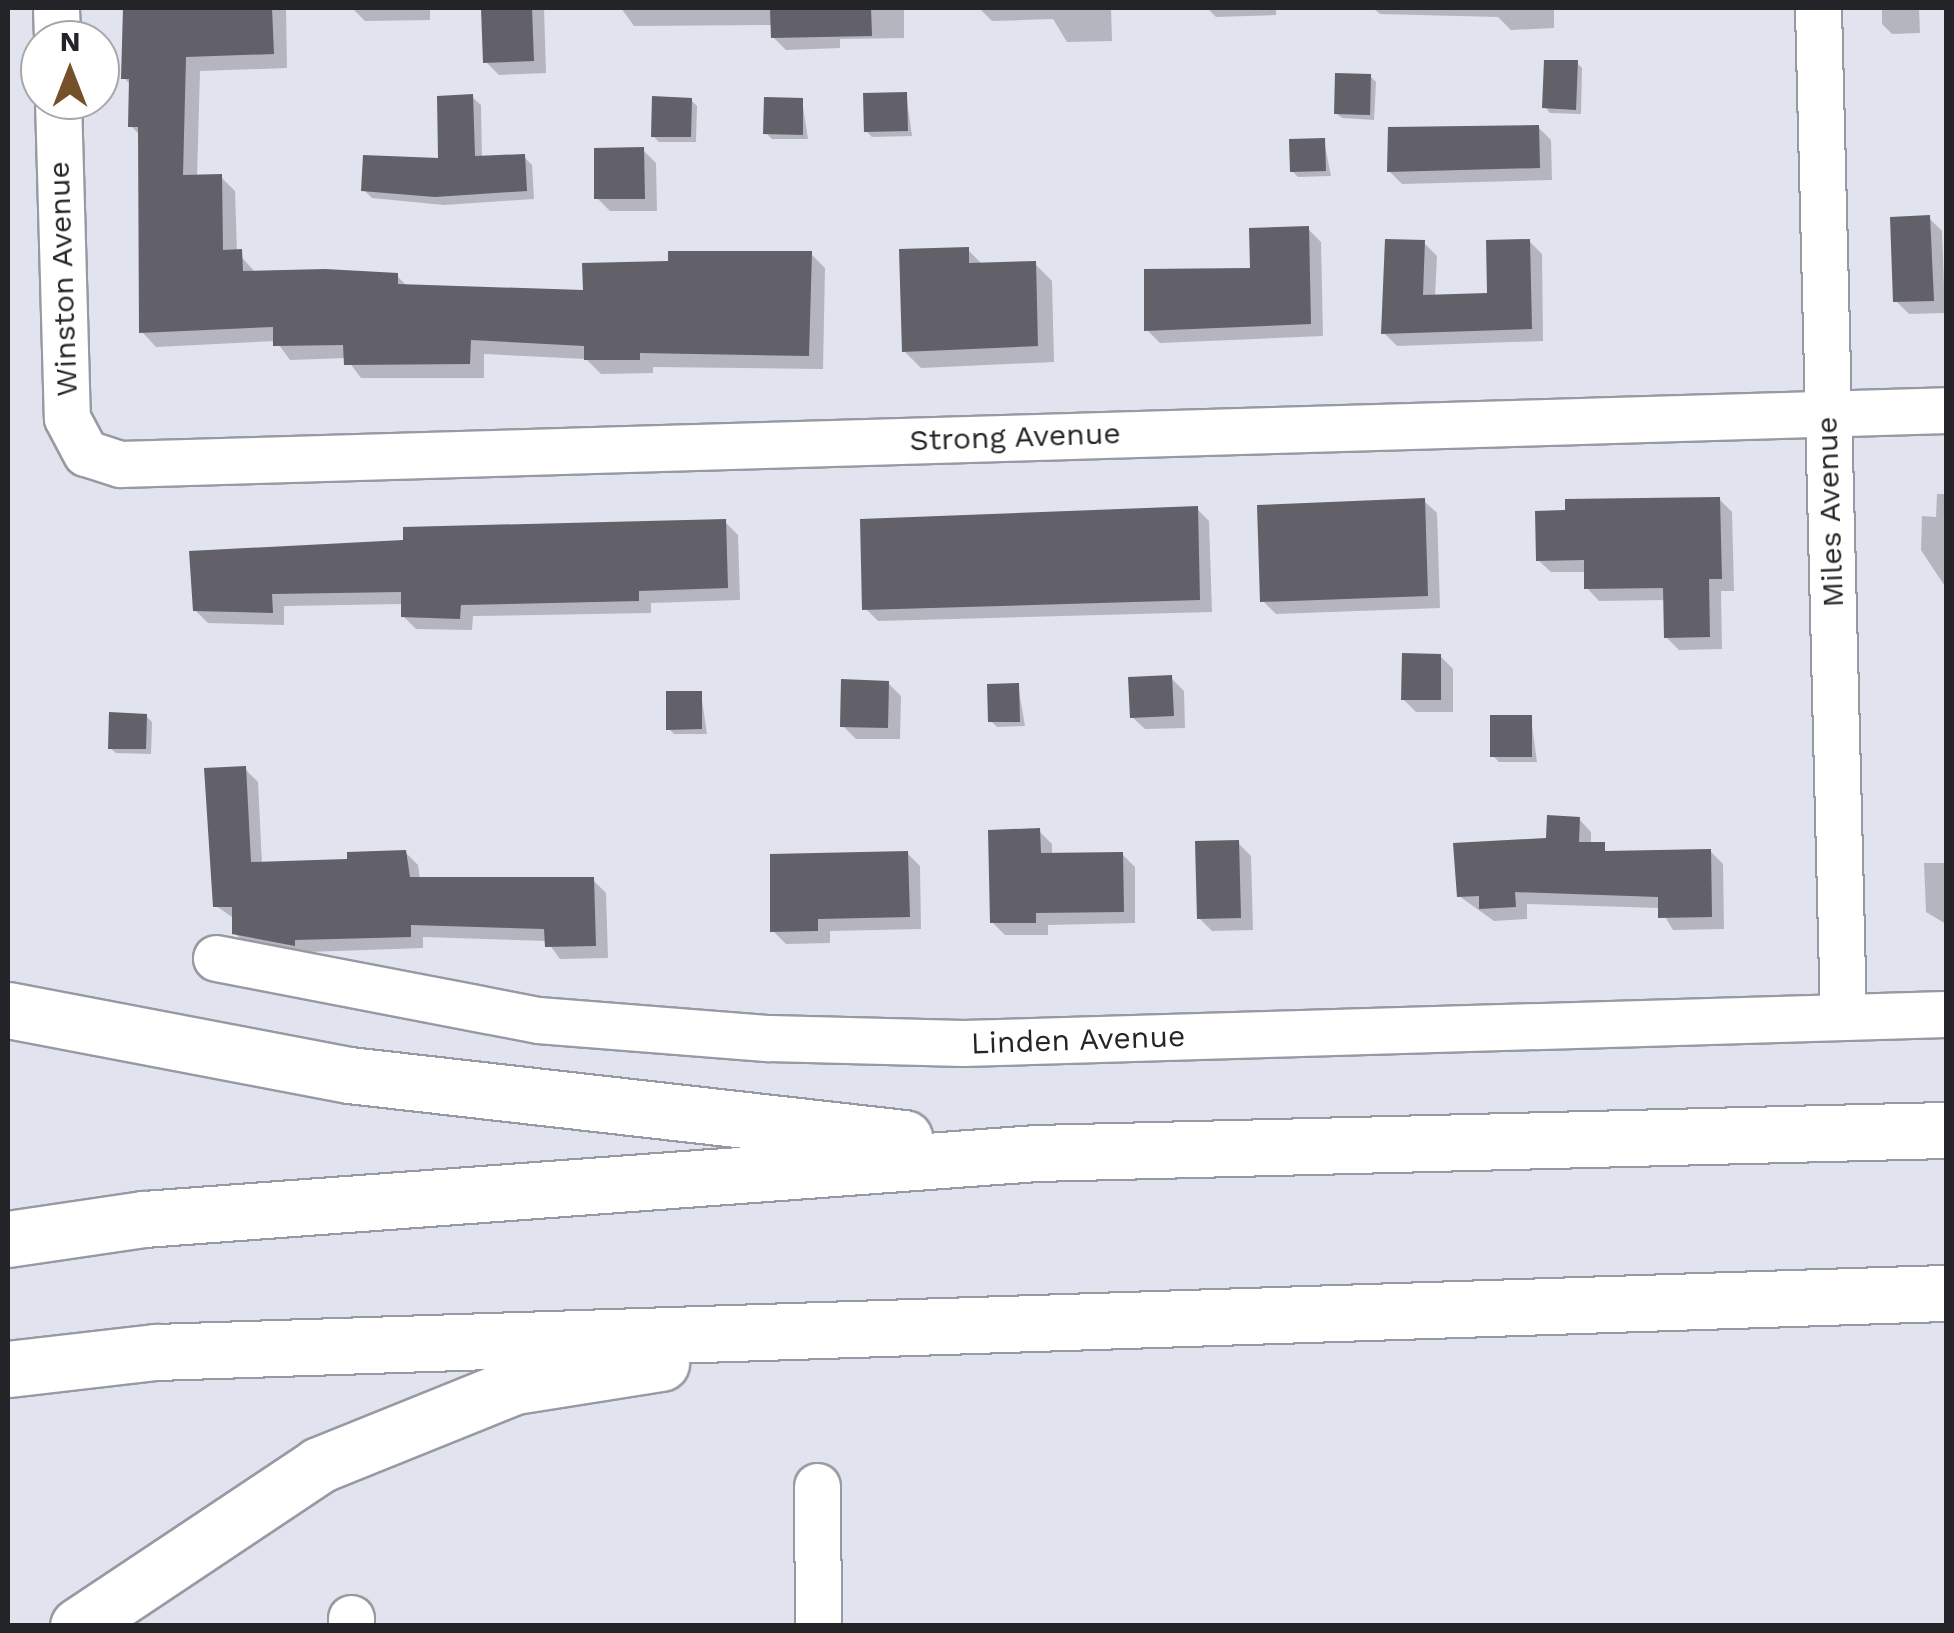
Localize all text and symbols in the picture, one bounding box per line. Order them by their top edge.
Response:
north arrow [20,20,120,120]
text: N [60,25,80,58]
street label: Winston Avenue [41,160,85,398]
street label: Strong Avenue [908,415,1122,459]
street label: Miles Avenue [1809,415,1851,609]
street label: Linden Avenue [970,1018,1186,1062]

